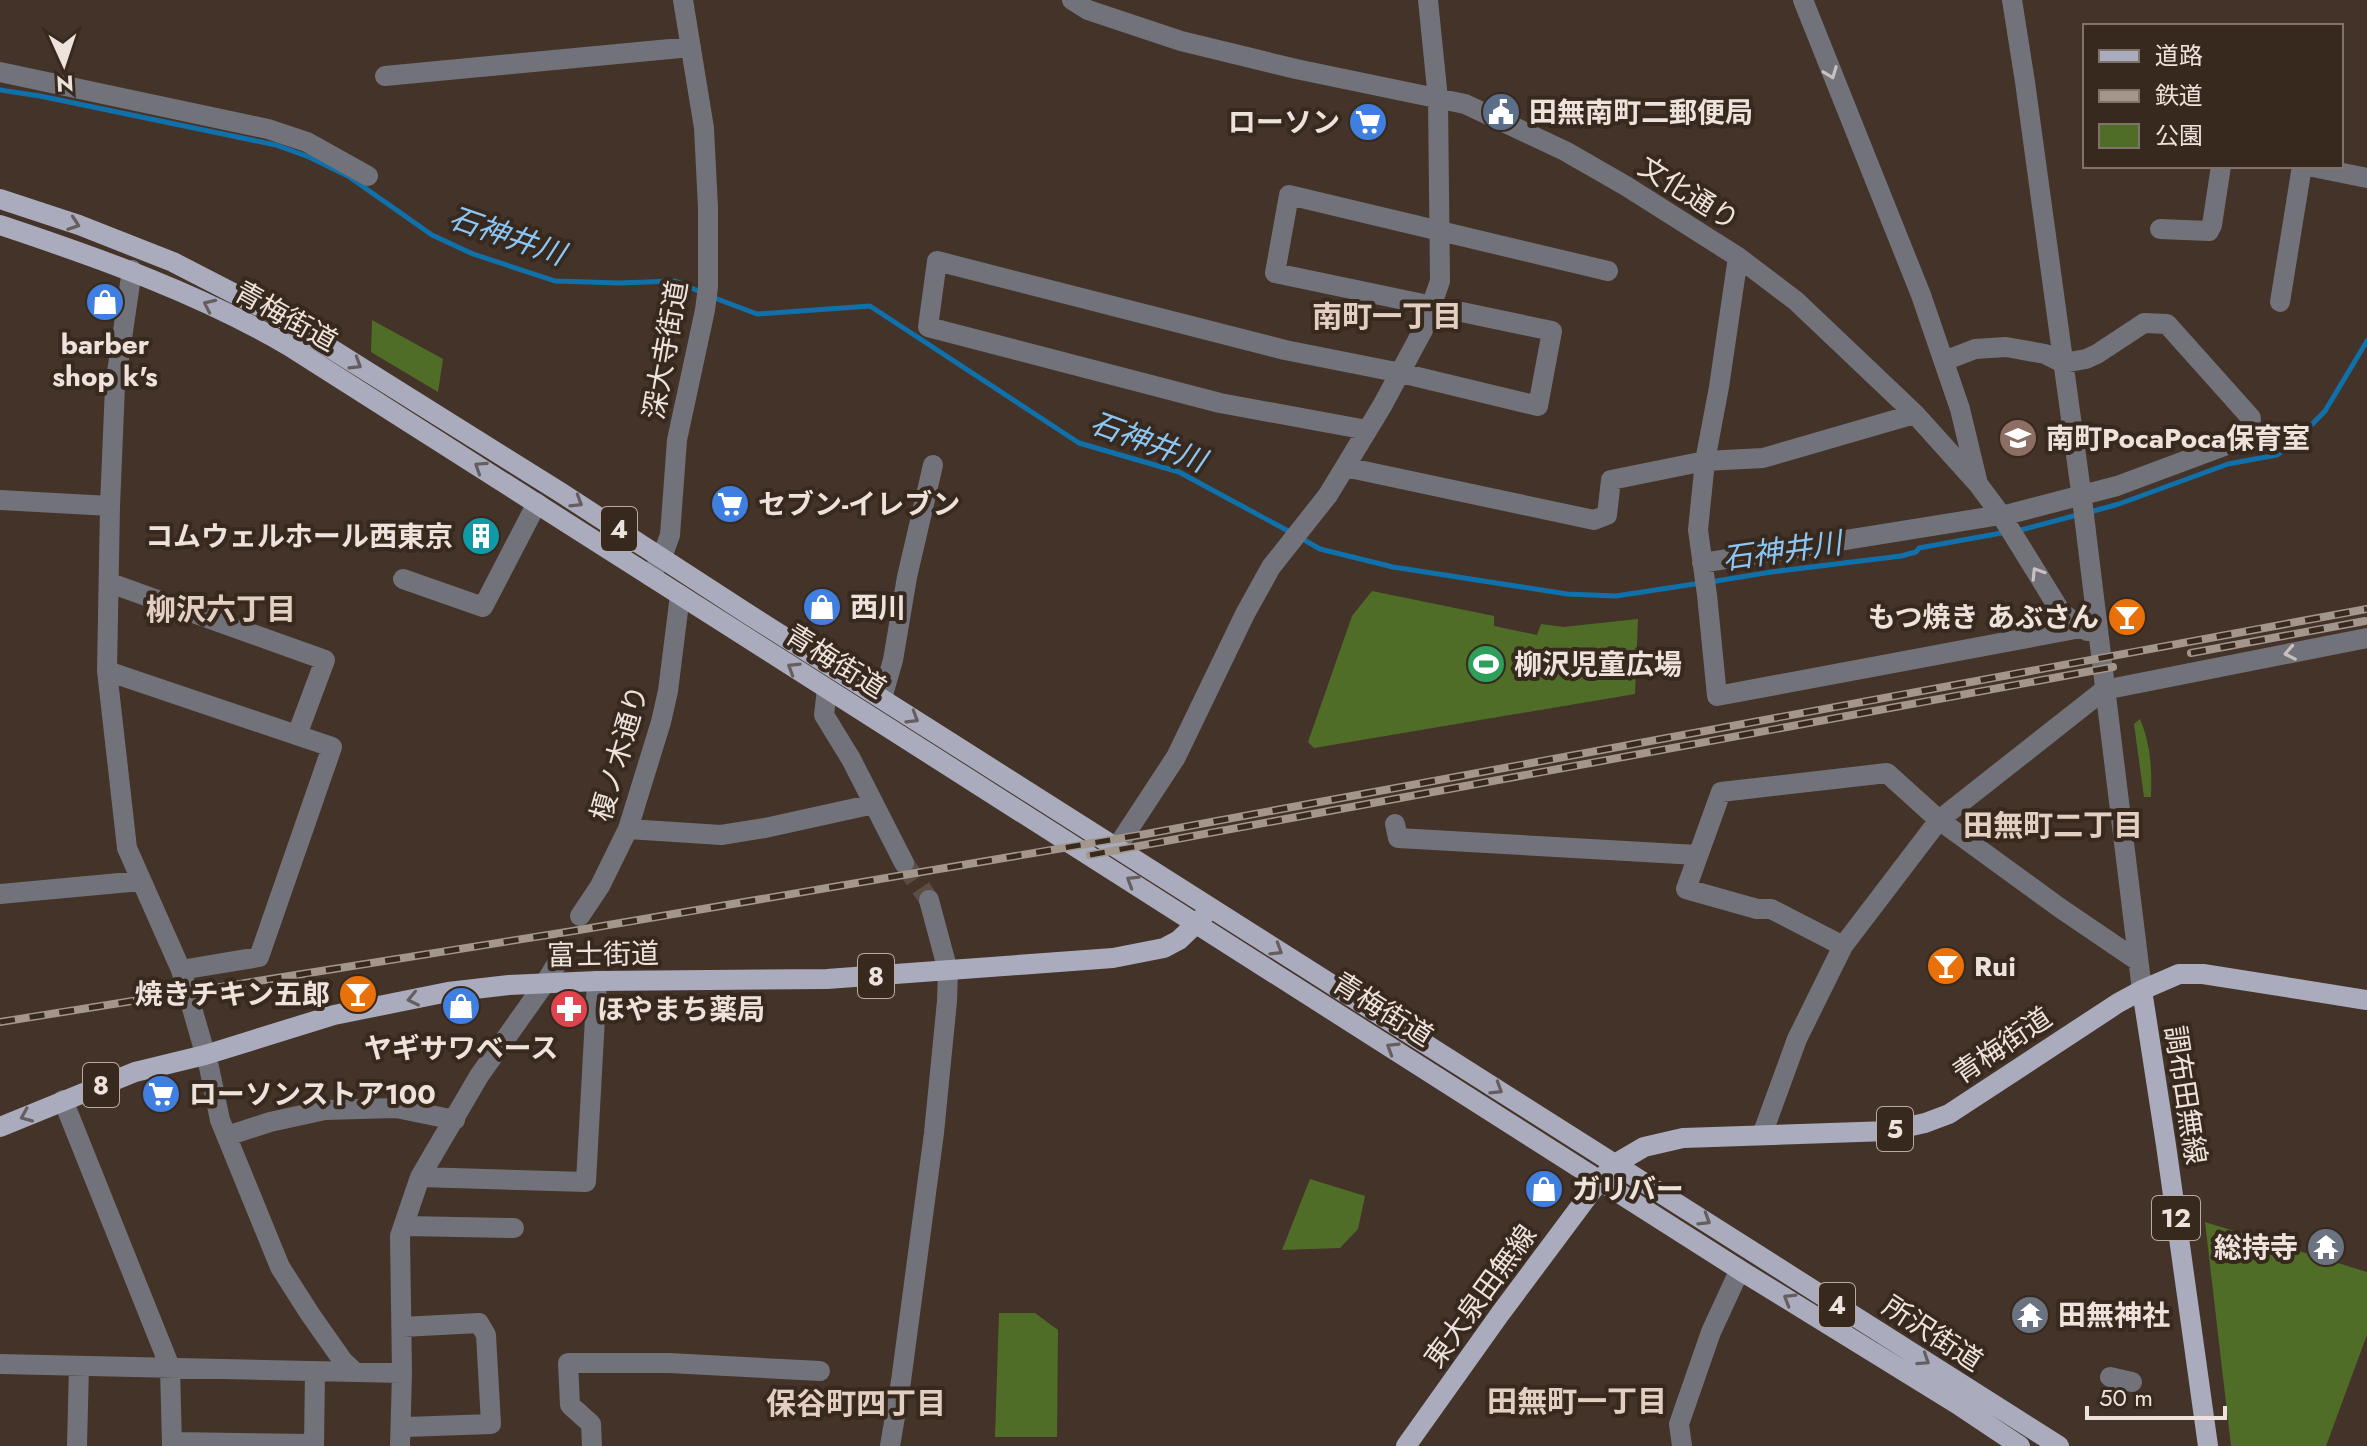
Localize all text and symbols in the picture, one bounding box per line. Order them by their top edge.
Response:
north arrow [24,24,104,104]
legend [2083,24,2343,168]
text: 道路 [2155,38,2203,73]
one-way arrow [1821,65,1838,79]
text: N [55,68,75,100]
text: 鉄道 [2155,78,2203,113]
public building icon: 田無南町二郵便局 [1480,91,1522,133]
place label: 田無南町二郵便局 [1529,92,1753,133]
supermarket icon: ローソン [1347,101,1389,143]
place label: ローソン [1228,102,1340,143]
text: 公園 [2155,118,2203,153]
street label: 文化通り [1630,146,1747,240]
water label: 石神井川 [443,196,574,276]
one-way arrow [66,214,80,231]
street label: 青梅街道 [227,271,345,362]
street label: 深大寺街道 [633,278,698,423]
shop icon: barber shop k's [84,281,126,323]
district label: 南町一丁目 [1312,295,1462,338]
one-way arrow [203,299,217,315]
place label: barber shop k's [52,324,158,397]
one-way arrow [347,354,362,370]
water label: 石神井川 [1084,401,1215,483]
school or university icon: 南町PocaPoca保育室 [1997,417,2039,459]
place label: 南町PocaPoca保育室 [2046,418,2310,459]
one-way arrow [474,461,489,476]
supermarket icon: セブン-イレブン [709,483,751,525]
place label: セブン-イレブン [758,484,960,525]
one-way arrow [568,493,582,508]
road number: 4 [601,507,637,551]
building icon: コムウェルホール西東京 [460,515,502,557]
place label: コムウェルホール西東京 [145,516,453,557]
water label: 石神井川 [1720,520,1847,580]
one-way arrow [2031,567,2047,582]
shop icon: 西川 [801,586,843,628]
place label: 西川 [850,587,906,628]
district label: 柳沢六丁目 [146,588,296,631]
bar icon: もつ焼き あぶさん [2106,596,2148,638]
place label: もつ焼き あぶさん [1868,597,2099,638]
street label: 青梅街道 [777,614,894,708]
sports icon: 柳沢児童広場 [1465,643,1507,685]
place label: 柳沢児童広場 [1514,644,1682,685]
one-way arrow [2284,644,2297,661]
one-way arrow [787,662,802,677]
street label: 榎ノ木通り [580,680,658,826]
one-way arrow [905,708,919,723]
district label: 田無町二丁目 [1963,804,2143,847]
one-way arrow [1126,876,1140,891]
street label: 富士街道 [547,933,659,976]
one-way arrow [1269,941,1283,956]
bar icon: Rui [1925,945,1967,987]
place label: Rui [1974,946,2016,987]
road number: 8 [858,954,894,998]
street label: 青梅街道 [1324,962,1441,1056]
bar icon: 焼きチキン五郎 [337,973,379,1015]
place label: 焼きチキン五郎 [135,974,330,1015]
shop icon: ヤギサワベース [440,985,482,1027]
pharmacy icon: ほやまち薬局 [548,988,590,1030]
place label: ほやまち薬局 [597,989,765,1030]
one-way arrow [406,990,420,1007]
street label: 青梅街道 [1944,997,2060,1094]
street label: 調布田無線 [2154,1023,2217,1167]
place label: ヤギサワベース [364,1028,558,1069]
one-way arrow [1387,1042,1401,1057]
road number: 8 [83,1063,119,1107]
supermarket icon: ローソンストア100 [140,1073,182,1115]
place label: ローソンストア100 [189,1074,436,1115]
one-way arrow [1488,1080,1503,1095]
one-way arrow [20,1106,34,1122]
road number: 5 [1877,1107,1913,1151]
shop icon: ガリバー [1523,1168,1565,1210]
place label: ガリバー [1572,1169,1684,1210]
road number: 12 [2152,1196,2200,1240]
one-way arrow [1696,1211,1711,1226]
street label: 東大泉田無線 [1414,1216,1546,1376]
temple icon: 総持寺 [2305,1226,2347,1268]
place label: 総持寺 [2214,1227,2298,1268]
road number: 4 [1819,1283,1855,1327]
street label: 所沢街道 [1875,1286,1991,1381]
one-way arrow [1783,1293,1798,1309]
temple icon: 田無神社 [2009,1294,2051,1336]
place label: 田無神社 [2058,1295,2170,1336]
one-way arrow [1915,1351,1930,1366]
scale bar [2087,1370,2225,1420]
district label: 田無町一丁目 [1487,1380,1667,1423]
text: 50 m [2099,1380,2153,1415]
district label: 保谷町四丁目 [766,1382,946,1425]

